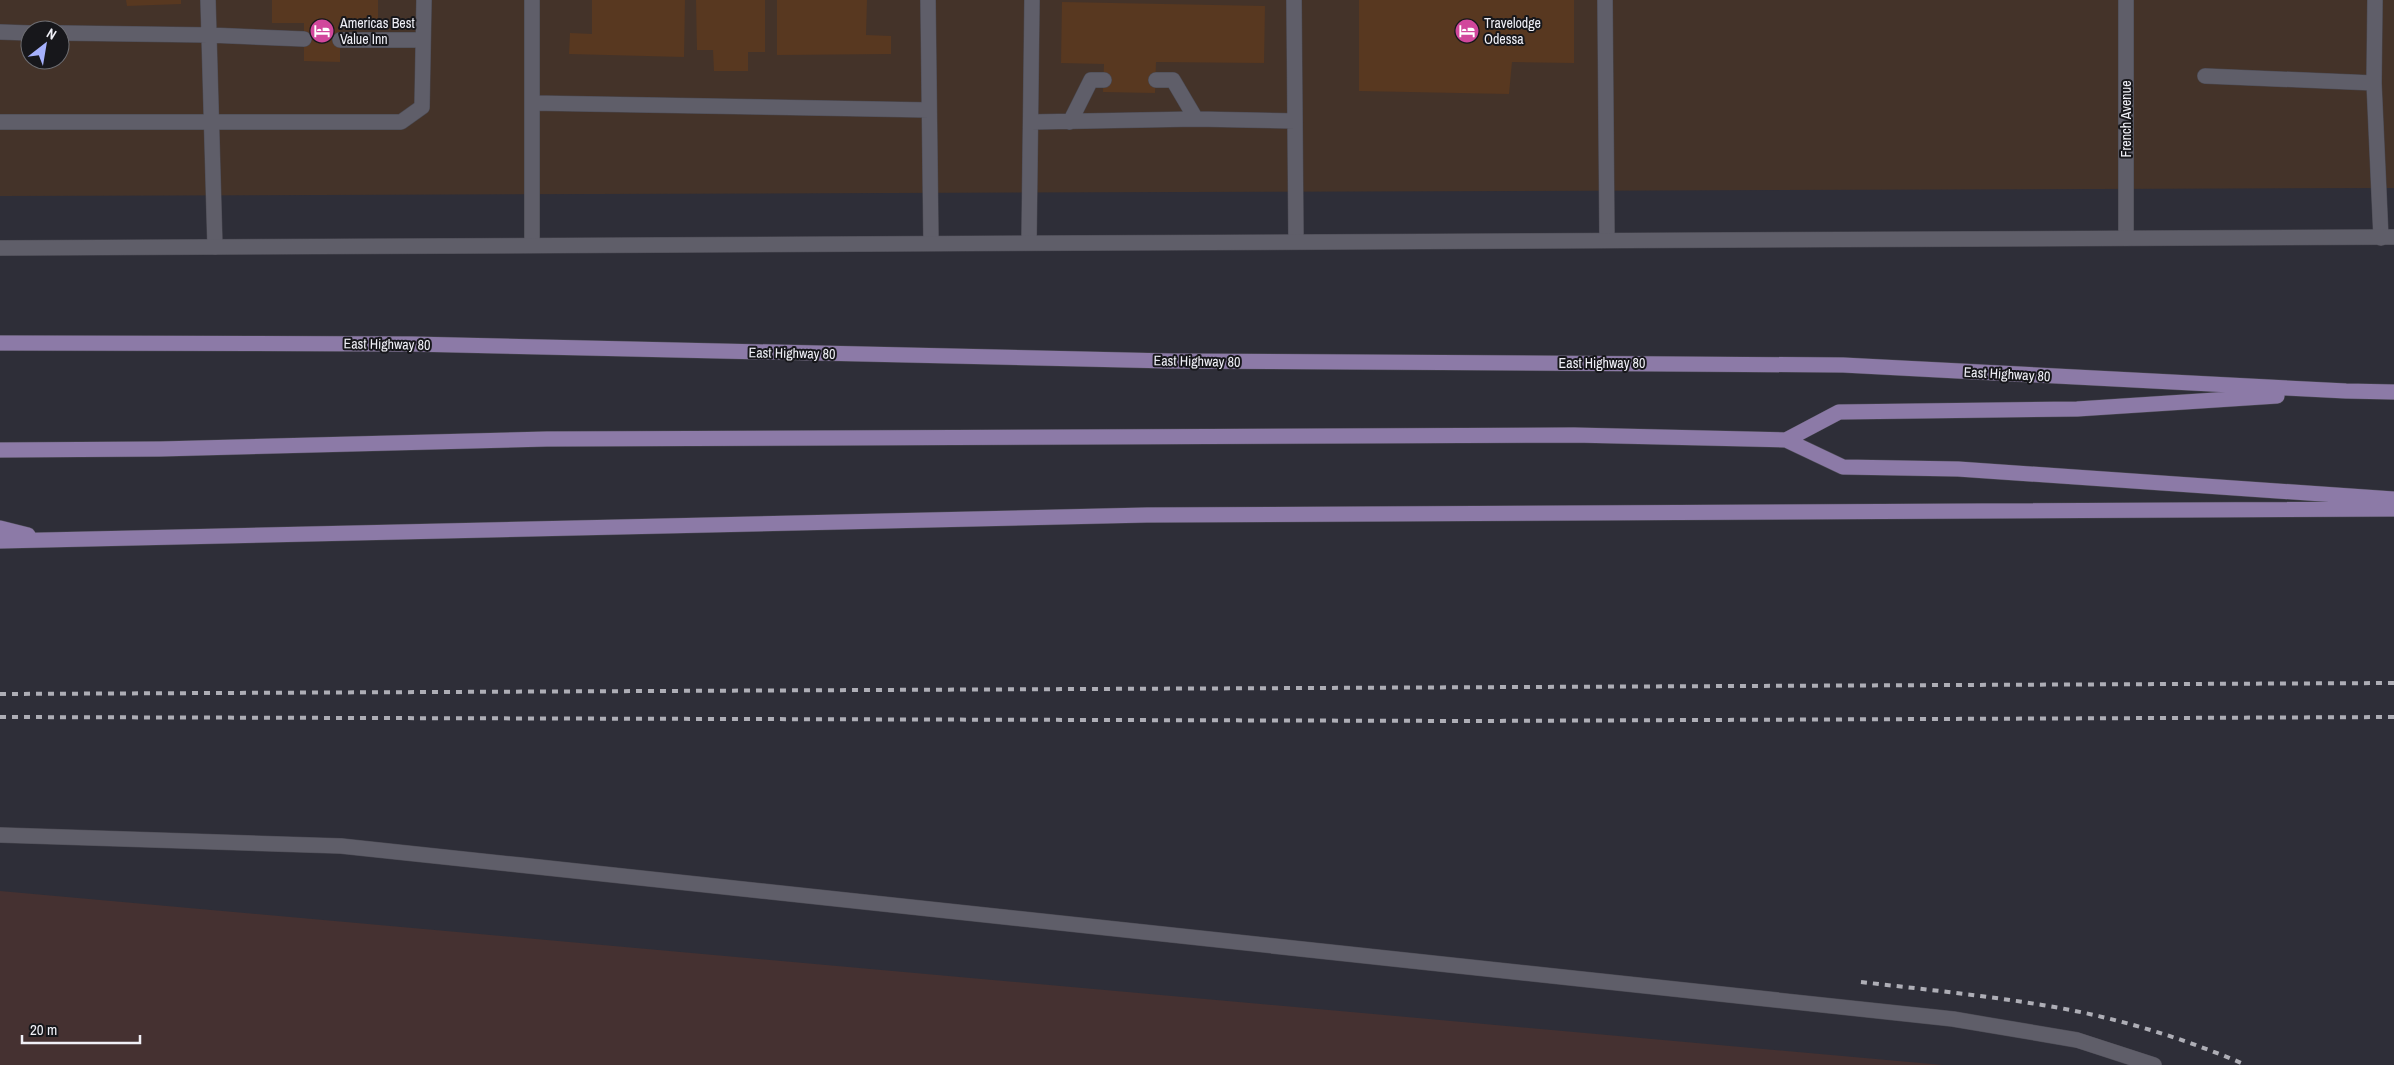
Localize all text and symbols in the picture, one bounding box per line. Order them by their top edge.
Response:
place label: Americas Best Value Inn [339,14,415,48]
place label: Travelodge Odessa [1484,14,1541,48]
hotel icon: Americas Best Value Inn [309,18,335,44]
hotel icon: Travelodge Odessa [1454,18,1480,44]
north arrow [20,20,70,70]
text: N [44,24,60,44]
street label: French Avenue [2117,80,2135,158]
street label: East Highway 80 [343,334,431,354]
street label: East Highway 80 [748,343,836,363]
street label: East Highway 80 [1153,351,1241,371]
street label: East Highway 80 [1559,354,1645,372]
street label: East Highway 80 [1963,363,2051,385]
scale bar [22,1012,140,1044]
text: 20 m [30,1019,57,1040]

